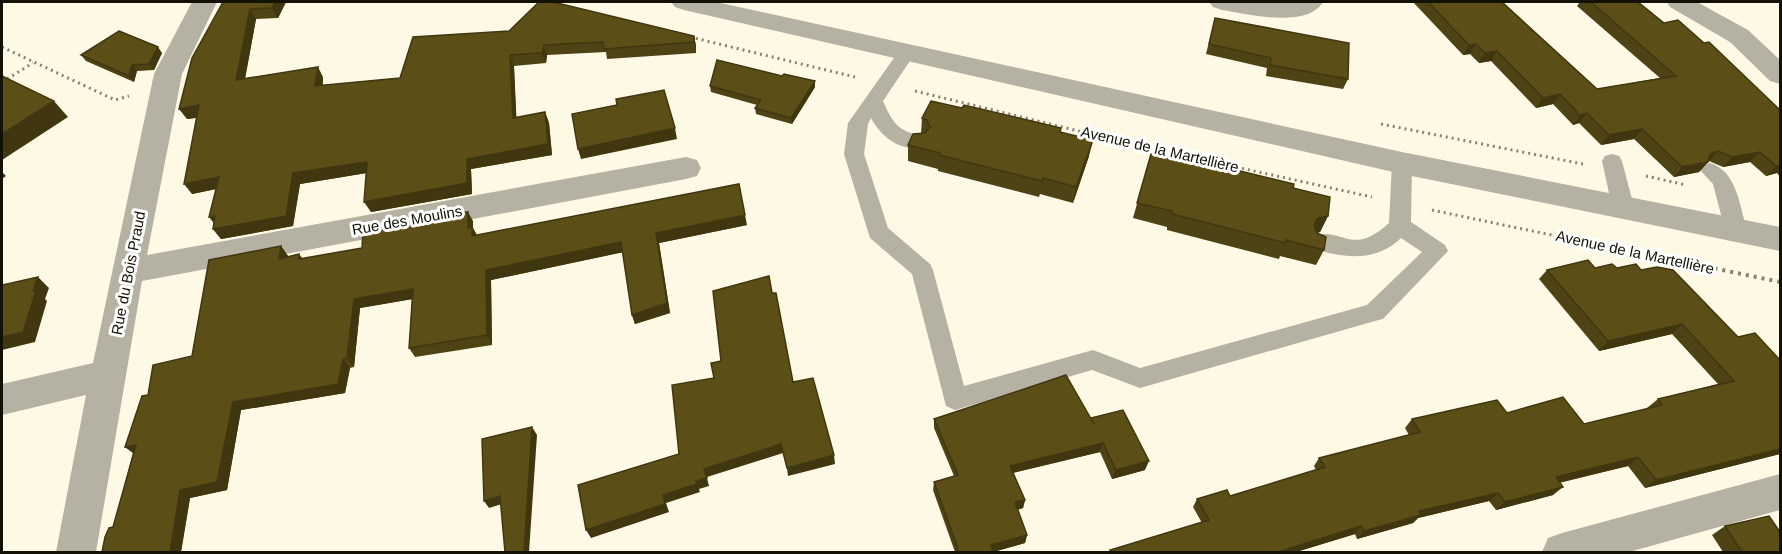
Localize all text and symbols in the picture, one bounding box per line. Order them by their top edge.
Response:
street label: Avenue de la Martellière [1079,123,1241,175]
street label: Rue des Moulins [351,202,463,238]
street label: Rue du Bois Praud [108,210,148,336]
street label: Avenue de la Martellière [1554,227,1716,277]

